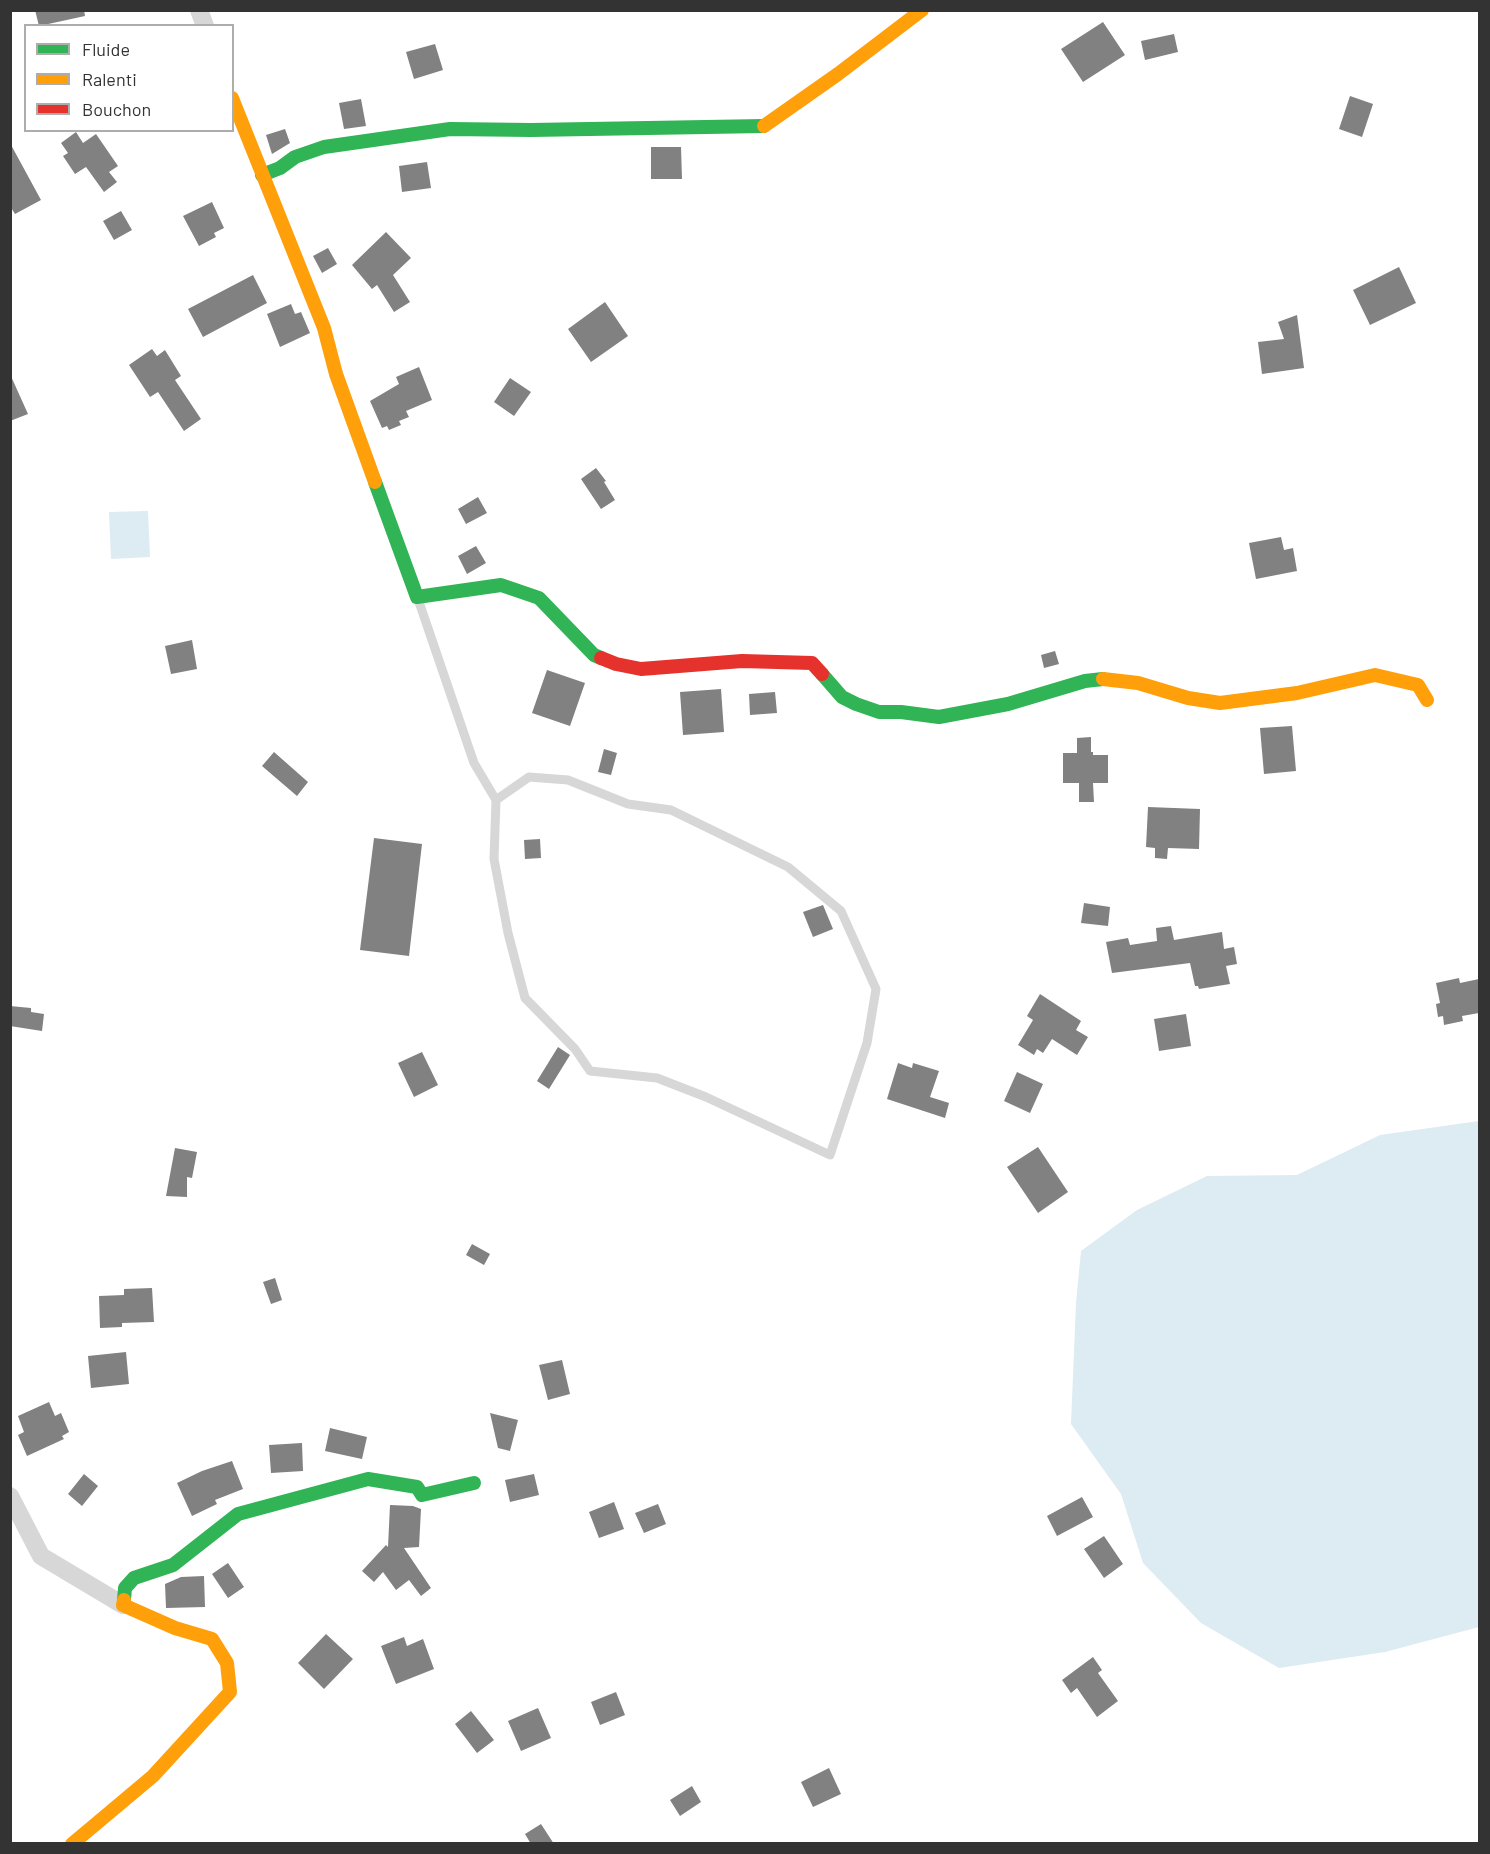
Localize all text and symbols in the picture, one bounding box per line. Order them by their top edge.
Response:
legend [24,24,234,132]
text: Fluide [82,38,130,60]
text: Ralenti [82,68,137,90]
text: Bouchon [82,98,151,120]

